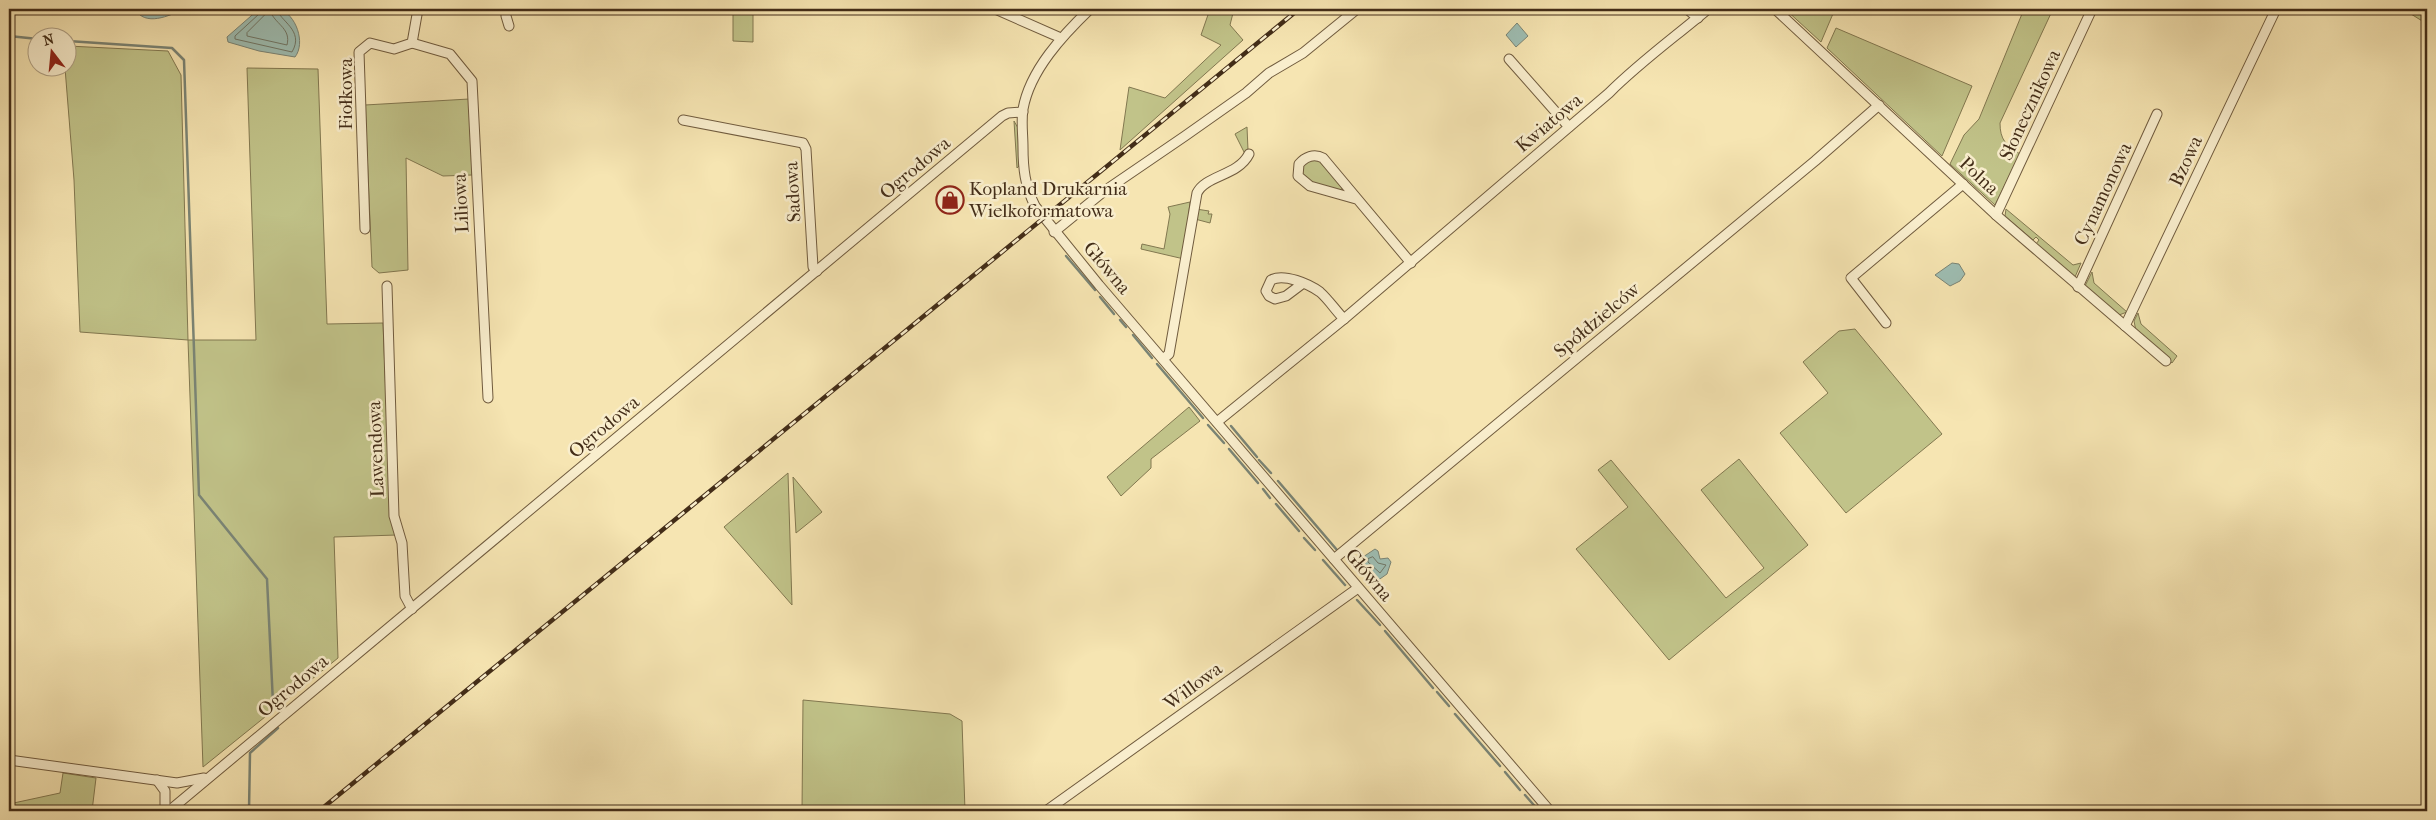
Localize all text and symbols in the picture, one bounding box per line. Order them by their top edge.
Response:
north arrow [28,28,78,78]
text: N [41,30,56,50]
street label: Słonecznikowa [1995,46,2065,164]
street label: Fiołkowa [335,58,357,130]
street label: Kwiatowa [1511,89,1587,157]
street label: Ogrodowa [875,132,955,204]
street label: Bzowa [2165,132,2207,190]
street label: Cynamonowa [2070,139,2136,249]
street label: Polna [1955,152,2003,200]
street label: Sadowa [780,161,806,223]
street label: Liliowa [448,172,474,233]
place label: Kopland Drukarnia Wielkoformatowa [968,178,1127,222]
shop icon: Kopland Drukarnia Wielkoformatowa [935,185,965,215]
street label: Główna [1079,237,1135,299]
street label: Spółdzielców [1550,277,1645,362]
street label: Ogrodowa [564,391,644,463]
street label: Lawendowa [363,400,389,498]
street label: Główna [1341,544,1397,606]
street label: Ogrodowa [253,650,333,722]
street label: Willowa [1159,657,1227,715]

